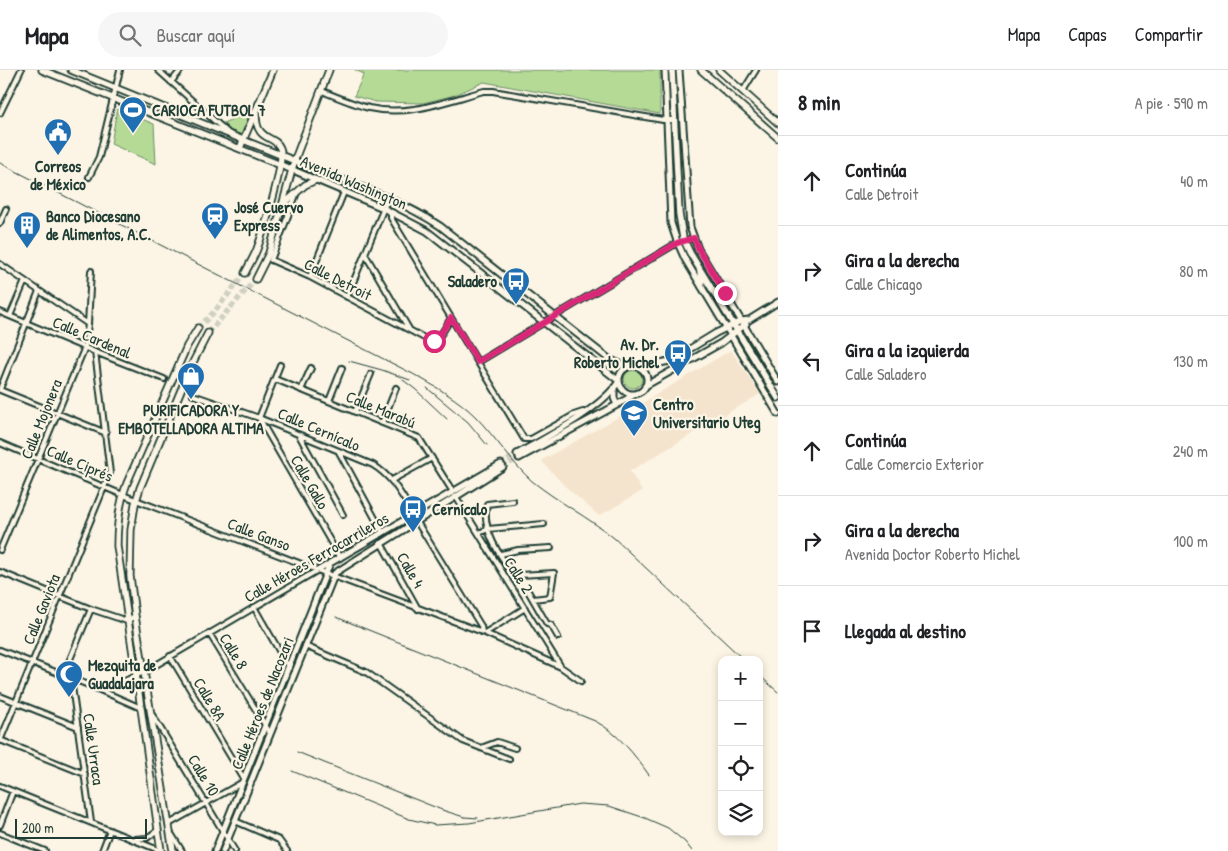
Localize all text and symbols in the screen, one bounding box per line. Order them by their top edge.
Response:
search box [98,12,448,57]
text: Mapa [25,19,68,51]
icon: search [116,21,144,49]
text: Buscar aquí [156,22,236,48]
text: Mapa [1008,22,1040,47]
text: Capas [1068,22,1107,47]
text: Compartir [1135,22,1203,47]
text: 8 min [798,88,840,117]
text: A pie · 590 m [1135,92,1208,114]
sports icon: CARIOCA FUTBOL 7 [118,95,148,134]
place label: CARIOCA FUTBOL 7 [152,99,266,121]
public building icon: Correos de México [43,117,73,156]
street label: Avenida Washington [297,150,411,214]
place label: Correos de México [30,155,86,195]
text: Continúa [845,157,906,183]
icon: ahead [798,167,826,195]
text: 40 m [1180,170,1208,192]
text: Calle Detroit [845,183,918,205]
place label: José Cuervo Express [234,196,304,237]
station icon: José Cuervo Express [200,201,230,240]
place label: Banco Diocesano de Alimentos, A.C. [46,205,151,245]
building icon: Banco Diocesano de Alimentos, A.C. [12,210,42,249]
text: Gira a la derecha [845,247,959,273]
street label: Calle Detroit [300,253,376,306]
icon: right [798,257,826,285]
text: 80 m [1179,260,1208,282]
bus stop icon: Saladero [501,266,531,305]
place label: Saladero [448,270,498,292]
text: Calle Chicago [845,273,922,295]
route end [714,282,737,305]
street label: Calle Cardenal [49,311,135,364]
route start [423,330,446,353]
place label: Av. Dr. Roberto Michel [574,333,660,373]
text: Gira a la izquierda [845,337,969,363]
bus stop icon: Av. Dr. Roberto Michel [663,338,693,377]
icon: left [798,347,826,375]
text: 130 m [1173,350,1208,372]
shop icon: PURIFICADORA Y EMBOTELLADORA ALTIMA [176,361,206,400]
text: Calle Saladero [845,363,926,385]
street label: Calle Mojonera [15,376,67,462]
street label: Calle Marabú [343,385,420,433]
place label: Centro Universitario Uteg [653,393,761,434]
school or university icon: Centro Universitario Uteg [619,398,649,437]
place label: PURIFICADORA Y EMBOTELLADORA ALTIMA [118,399,264,439]
street label: Calle Cernícalo [275,402,364,456]
text: Continúa [845,427,906,453]
icon: ahead [798,437,826,465]
street label: Calle Ciprés [44,439,116,487]
text: 240 m [1173,440,1208,462]
street label: Calle Gallo [286,451,335,514]
text: Calle Comercio Exterior [845,453,984,475]
bus stop icon: Cernícalo [398,494,428,533]
place label: Cernícalo [432,498,488,520]
street label: Calle Héroes Ferrocarrileros [240,507,392,607]
street label: Calle Ganso [224,512,294,556]
text: Gira a la derecha [845,517,959,543]
icon: right [798,527,826,555]
text: 100 m [1173,530,1208,552]
text: Avenida Doctor Roberto Michel [845,543,1020,565]
street label: Calle 4 [392,548,430,592]
street label: Calle 2 [499,552,539,598]
street label: Calle Gaviota [17,571,65,647]
icon: arrive [798,617,826,645]
text: Llegada al destino [845,618,966,644]
street label: Calle 8 [215,629,253,673]
street label: Calle Héroes de Nacozari [225,633,299,773]
place label: Mezquita de Guadalajara [88,654,157,694]
map controls [718,656,763,836]
button: + [718,656,763,701]
mosque icon: Mezquita de Guadalajara [54,659,84,698]
street label: Calle 8A [189,673,232,725]
button: − [718,701,763,746]
street label: Calle Urraca [78,712,110,786]
button: locate [718,746,763,791]
street label: Calle 10 [183,750,225,800]
button: layers [718,791,763,836]
scale bar [15,816,148,839]
text: 200 m [22,818,54,837]

